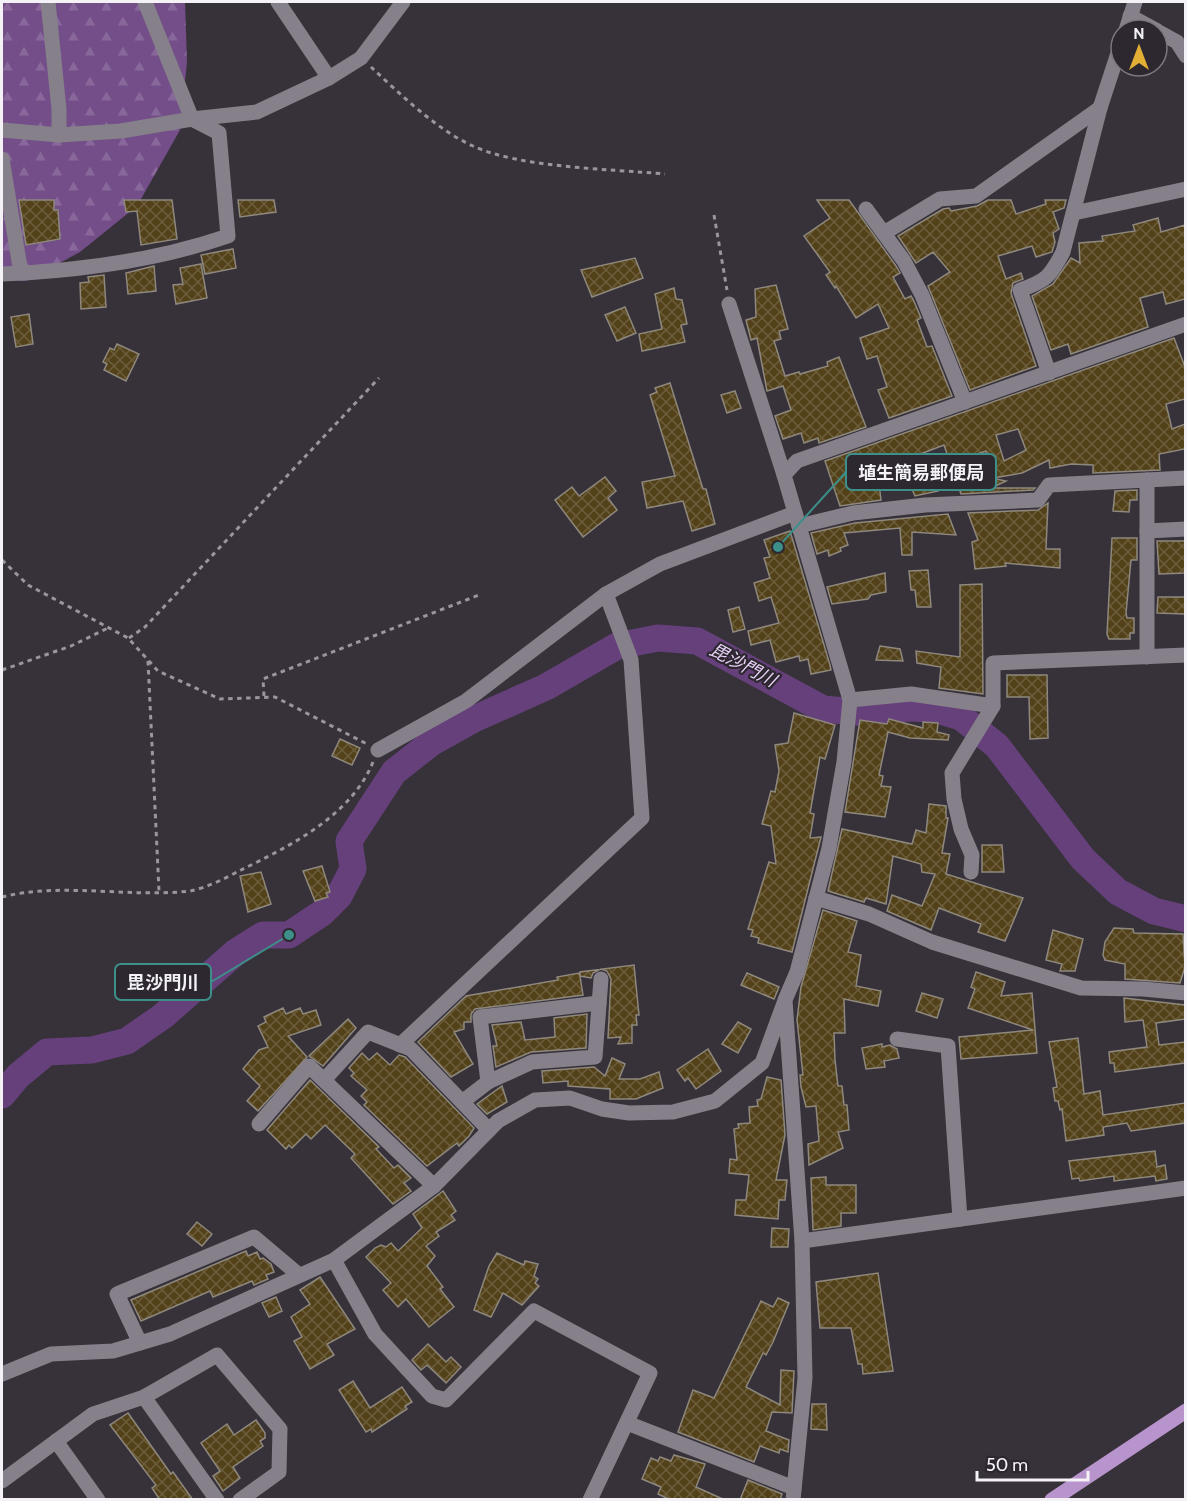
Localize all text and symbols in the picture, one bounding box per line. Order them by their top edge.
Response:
north arrow [1109,18,1169,78]
text: N [1133,24,1145,43]
callout: 埴生簡易郵便局 [846,454,996,490]
text: 埴生簡易郵便局 [858,462,984,484]
water label: 毘沙門川 [706,638,782,693]
callout: 毘沙門川 [115,964,211,1000]
text: 毘沙門川 [127,972,199,994]
scale bar [977,1444,1088,1482]
text: 50 m [986,1454,1028,1476]

